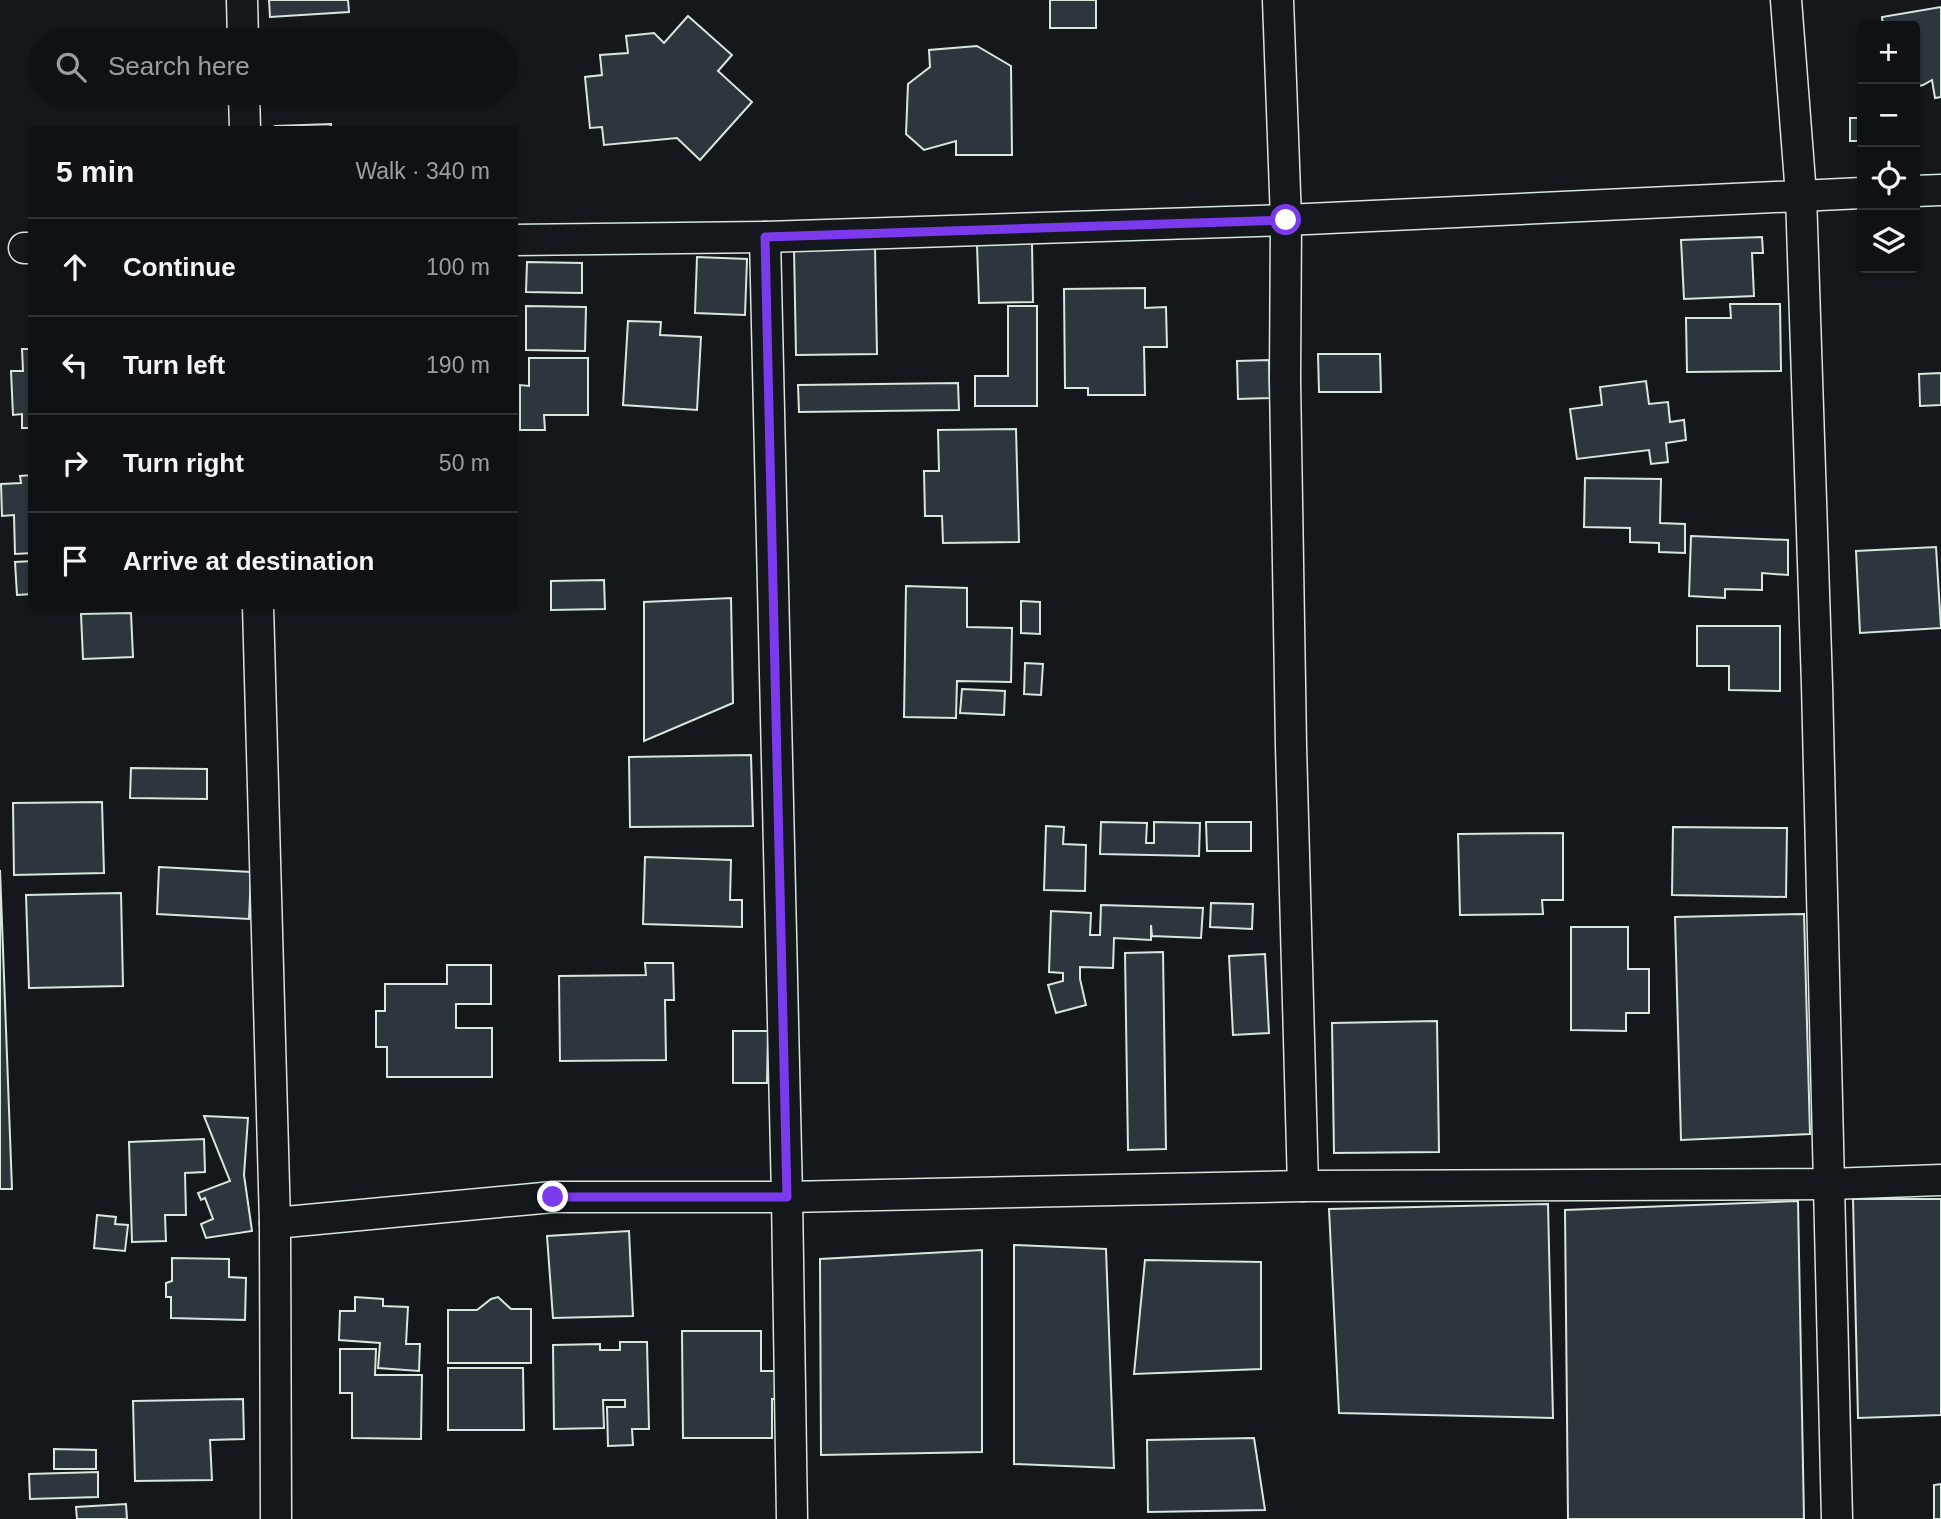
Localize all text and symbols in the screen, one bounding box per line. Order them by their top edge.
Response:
map controls [1857,21,1920,273]
button: + [1857,21,1920,84]
search box [28,28,518,105]
icon: search [52,48,90,86]
text: Search here [108,51,250,81]
button: − [1857,84,1920,147]
button: locate [1857,147,1920,210]
text: 5 min [56,155,134,188]
text: Walk · 340 m [355,158,490,184]
route start [1270,204,1301,235]
button: layers [1857,210,1920,273]
icon: ahead [56,248,94,286]
text: Continue [123,252,236,282]
text: 100 m [426,254,490,280]
icon: left [56,346,94,384]
text: Turn left [123,350,225,380]
text: 190 m [426,352,490,378]
icon: right [56,444,94,482]
text: Turn right [123,448,244,478]
text: 50 m [439,450,490,476]
icon: arrive [56,542,94,580]
text: Arrive at destination [123,546,374,576]
route end [537,1181,568,1212]

